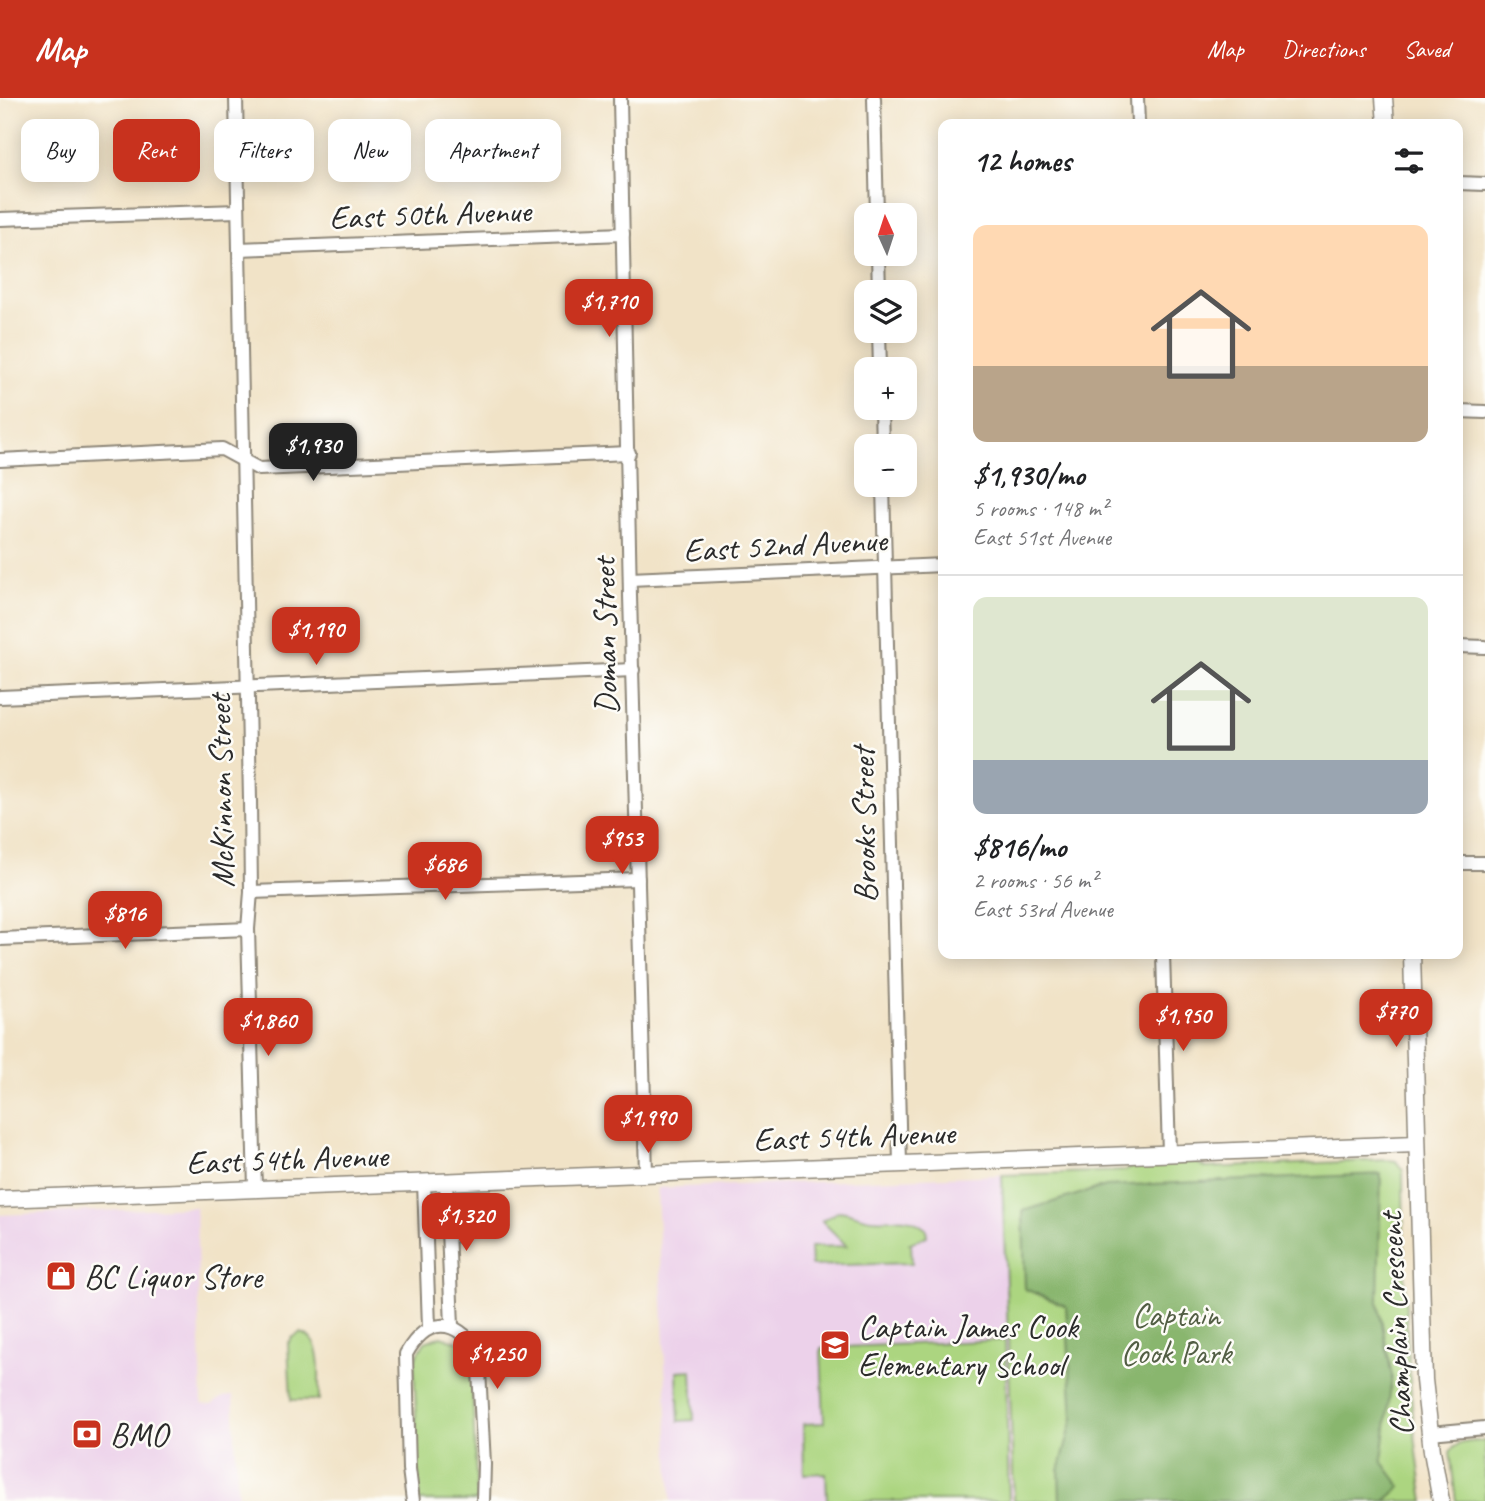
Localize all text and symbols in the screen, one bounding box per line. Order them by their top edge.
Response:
text: Map [35,28,86,70]
text: Map [1207,34,1244,64]
text: Directions [1282,34,1365,64]
text: Saved [1403,34,1450,64]
chip: Buy [21,119,99,182]
chip: Rent [113,119,200,182]
chip: Filters [214,119,314,182]
chip: New [328,119,411,182]
chip: Apartment [425,119,561,182]
text: 12 homes [973,142,1071,180]
icon: filters [1390,142,1428,180]
street label: East 50th Avenue [329,189,534,239]
north arrow [854,203,917,266]
map controls [854,203,917,497]
icon: home [1138,271,1264,397]
pin: $1,710 [552,280,666,339]
button: layers [854,280,917,343]
text: $1,710 [581,287,637,316]
button: + [854,357,917,420]
pin: $1,930 [256,424,370,483]
text: $1,930 [285,431,341,460]
button: − [854,434,917,497]
text: $1,930/mo [973,456,1085,494]
text: 5 rooms · 148 m² [973,494,1108,523]
street label: East 52nd Avenue [682,519,890,571]
text: East 51st Avenue [973,523,1111,552]
street label: Doman Street [583,554,627,715]
pin: $1,190 [259,608,373,667]
text: $1,190 [288,615,344,644]
icon: home [1138,643,1264,769]
street label: McKinnon Street [198,691,244,888]
street label: Brooks Street [842,743,886,903]
pin: $953 [581,816,663,876]
text: $953 [602,824,642,853]
text: $816/mo [973,828,1066,866]
pin: $686 [404,842,486,902]
text: $686 [424,850,466,879]
text: 2 rooms · 56 m² [973,866,1097,895]
pin: $816 [84,892,166,951]
text: East 53rd Avenue [973,895,1113,924]
text: $816 [104,899,146,928]
pin: $770 [1355,990,1437,1049]
pin: $1,950 [1126,993,1240,1053]
text: $770 [1375,997,1417,1026]
pin: $1,860 [211,998,325,1058]
text: $1,950 [1155,1001,1211,1030]
text: $1,860 [240,1006,296,1035]
pin: $1,990 [591,1096,705,1155]
text: $1,990 [620,1103,676,1132]
street label: East 54th Avenue [753,1111,958,1161]
street label: East 54th Avenue [186,1134,391,1184]
pin: $1,320 [409,1194,523,1253]
text: $1,320 [438,1201,494,1230]
street label: Champlain Crescent [1369,1208,1423,1437]
place label: BC Liquor Store [84,1256,264,1298]
shop icon: BC Liquor Store [44,1259,78,1293]
park label: Captain Cook Park [1121,1294,1233,1374]
place label: Captain James Cook Elementary School [858,1306,1079,1386]
school or university icon: Captain James Cook Elementary School [818,1328,852,1362]
pin: $1,250 [440,1332,554,1391]
text: $1,250 [469,1339,525,1368]
place label: BMO [110,1414,171,1456]
bank icon: BMO [70,1417,104,1451]

